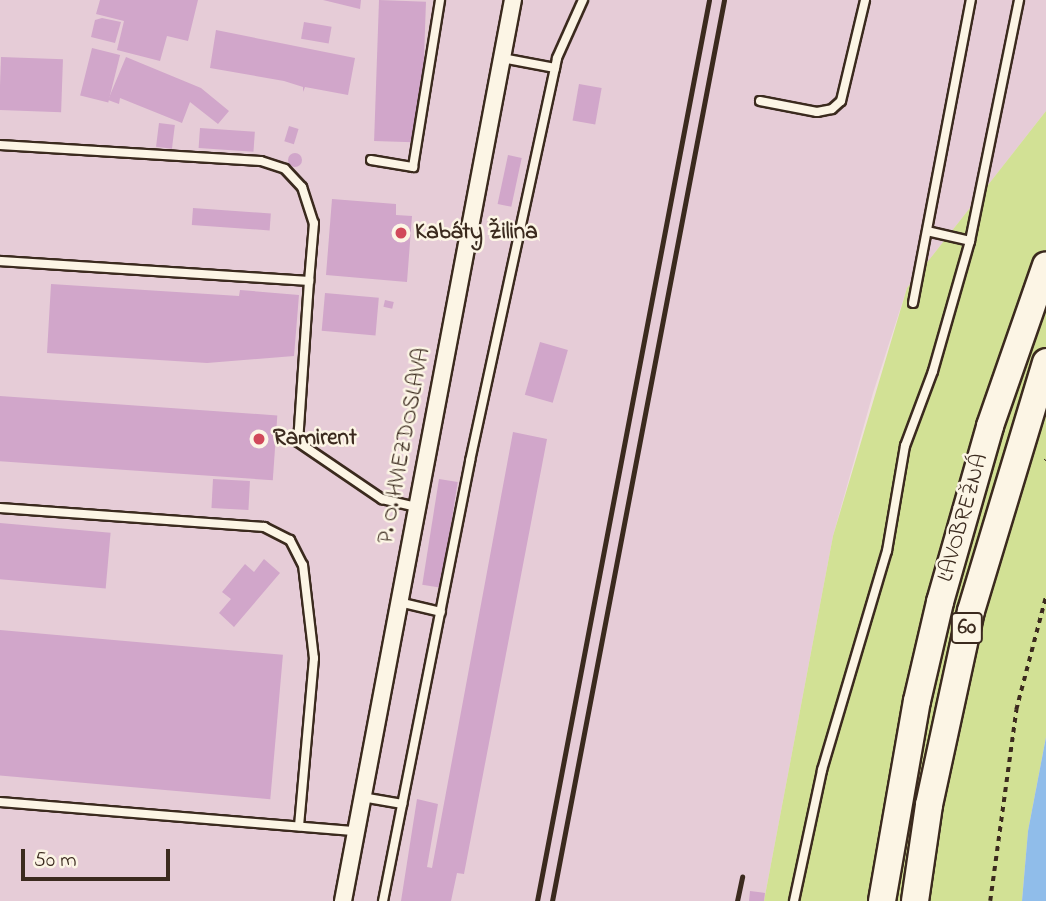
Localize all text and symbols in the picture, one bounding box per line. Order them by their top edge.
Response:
place label: Kabáty Žilina [415,219,538,247]
marker: Kabáty Žilina [393,225,409,241]
street label: P. O. HVIEZDOSLAVA [372,346,438,546]
place label: Ramirent [273,425,357,453]
marker: Ramirent [251,431,267,447]
street label: ĽAVOBREŽNÁ [933,451,995,585]
road number: 60 [950,610,984,646]
scale bar [24,834,173,878]
text: 50 m [34,846,77,876]

